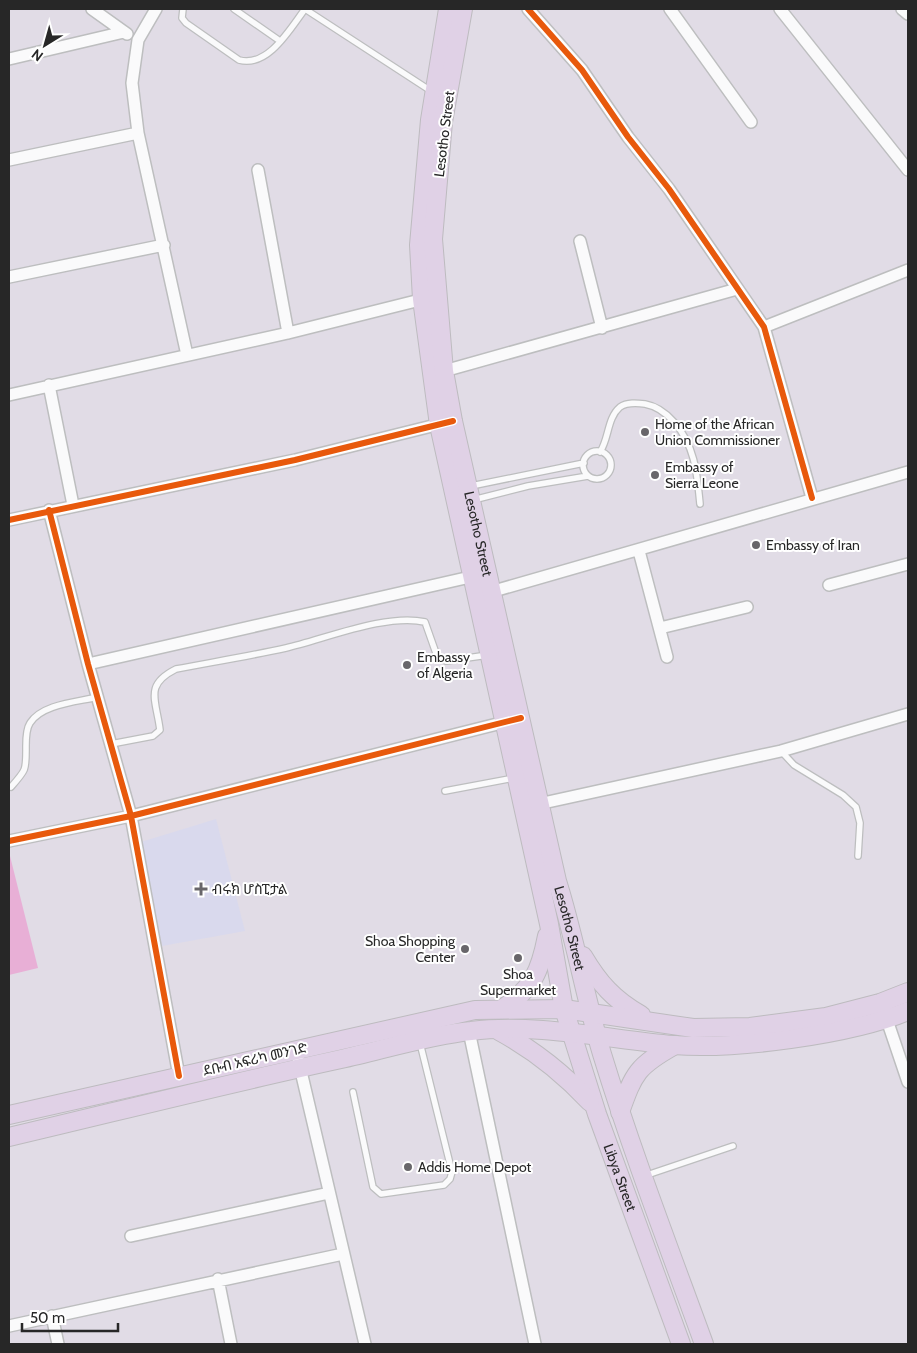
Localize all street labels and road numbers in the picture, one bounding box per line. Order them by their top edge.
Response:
street label: Lesotho Street [430,90,458,178]
street label: Lesotho Street [460,489,497,578]
street label: Lesotho Street [550,884,589,973]
street label: ደቡብ አፍሪካ መንገድ [201,1038,309,1080]
street label: Libya Street [600,1141,641,1214]

